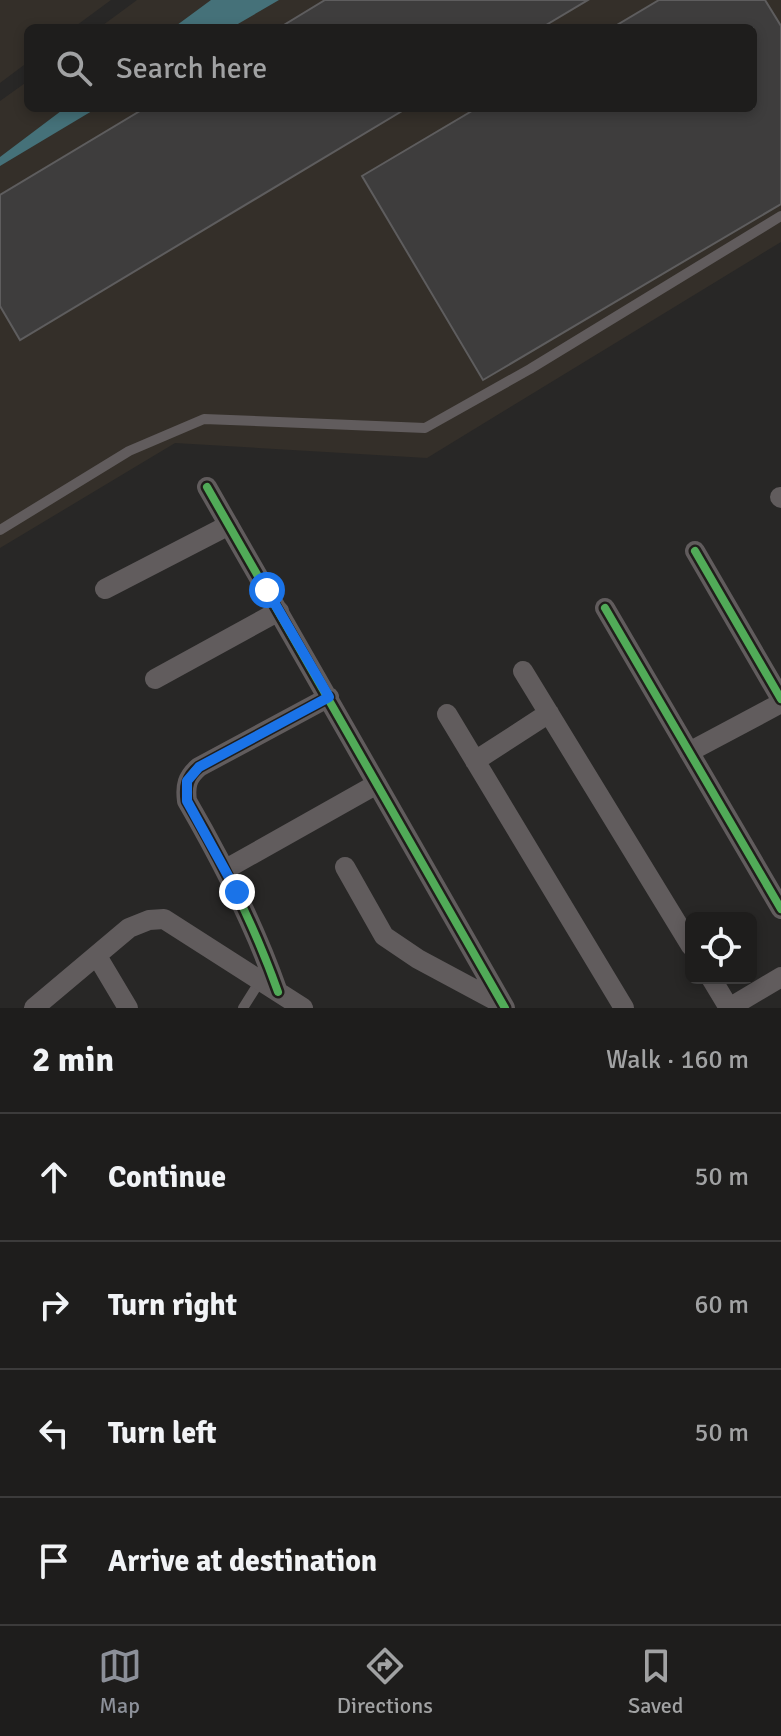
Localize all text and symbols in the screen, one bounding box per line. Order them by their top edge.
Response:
search box [24,24,757,112]
icon: search [52,46,96,90]
text: Search here [116,50,267,87]
route start [249,572,285,608]
route end [219,874,255,910]
map controls [685,912,757,984]
button: locate [685,912,757,984]
text: 2 min [32,1039,114,1081]
text: Walk · 160 m [606,1044,749,1076]
icon: ahead [32,1155,76,1199]
text: Continue [108,1159,226,1196]
text: 50 m [694,1161,749,1193]
icon: right [32,1283,76,1327]
text: Turn right [108,1287,237,1324]
text: 60 m [694,1289,749,1321]
icon: left [32,1411,76,1455]
text: Turn left [108,1415,217,1452]
text: 50 m [694,1417,749,1449]
icon: arrive [32,1539,76,1583]
text: Arrive at destination [108,1543,377,1580]
tab: Map [98,1644,142,1719]
tab: Directions [337,1644,433,1719]
tab: Saved [628,1644,683,1719]

